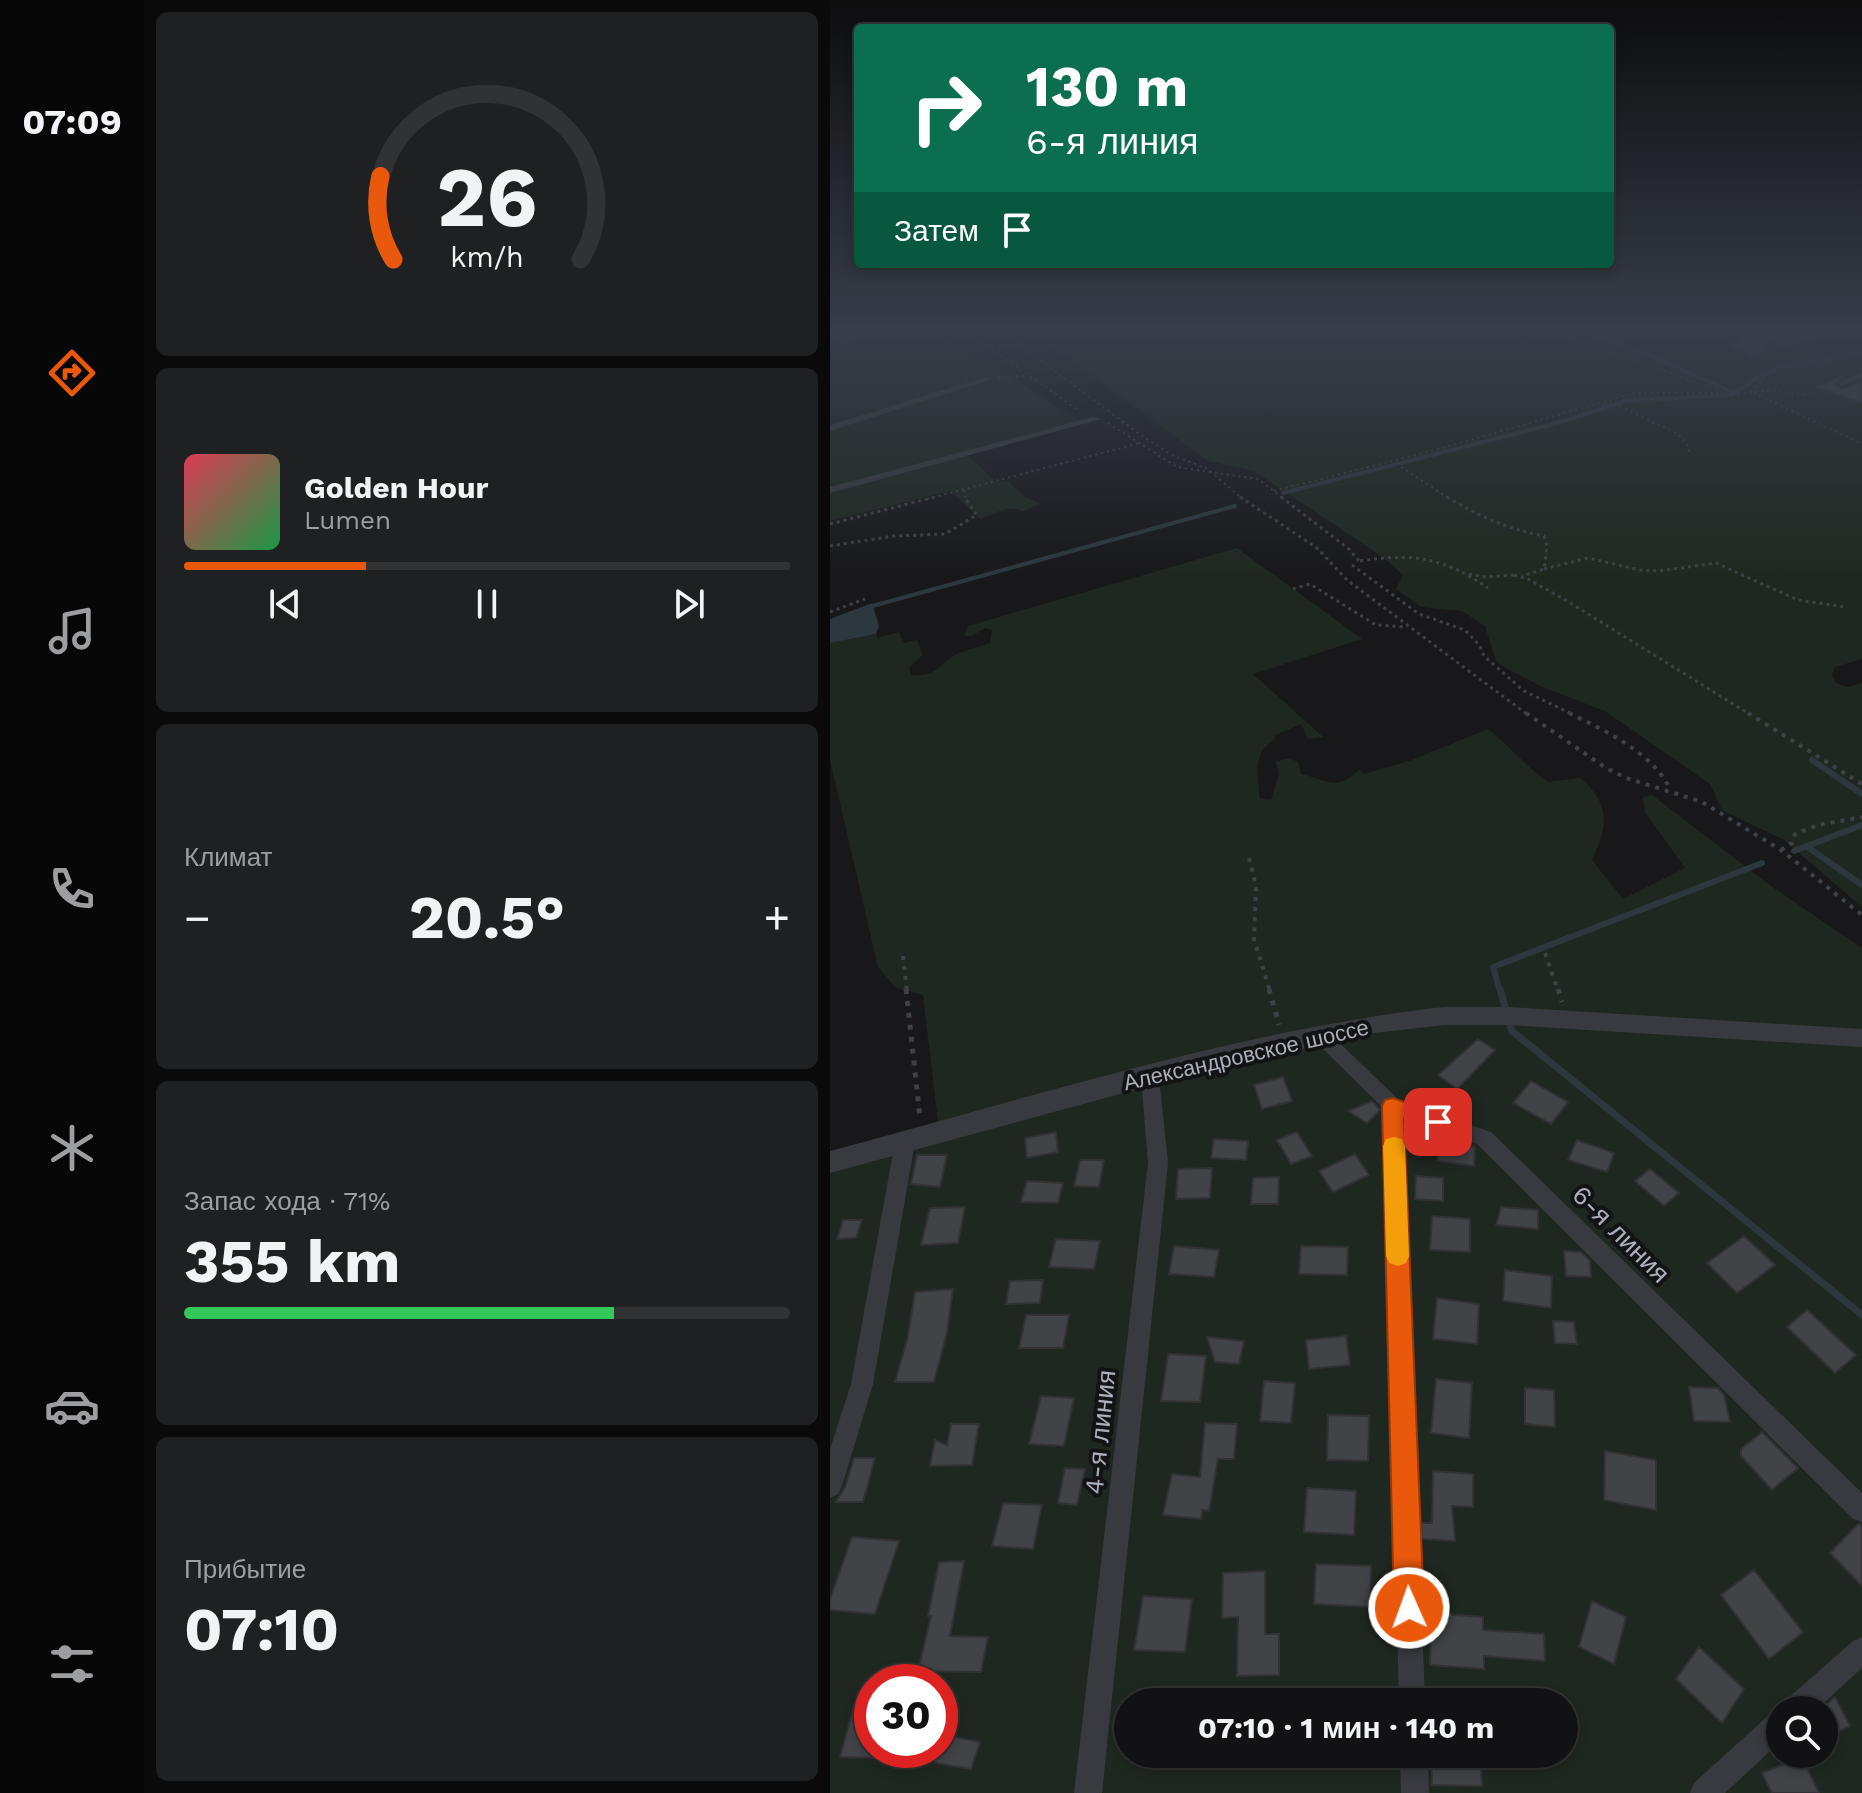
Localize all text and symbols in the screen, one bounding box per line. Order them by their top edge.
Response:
text: 130 m [1026,54,1188,120]
icon: right [894,56,998,160]
text: 07:09 [22,101,122,143]
text: 6-я линия [1026,121,1199,163]
text: 26 [437,149,537,246]
icon: arrive [995,208,1039,252]
text: Затем [894,213,979,248]
text: km/h [450,240,524,274]
icon: directions [44,345,100,401]
text: Golden Hour [304,470,488,505]
text: Lumen [304,505,391,535]
icon: previous [263,582,307,626]
icon: pause [465,582,509,626]
icon: next [667,582,711,626]
icon: music [44,603,100,659]
text: Климат [184,842,273,872]
icon: phone [44,861,100,917]
text: 20.5° [409,882,565,953]
text: − [184,892,211,944]
text: + [763,892,790,944]
street label: Александровское шоссе [1121,1015,1371,1095]
pin [1404,1088,1472,1156]
icon: arrive [1416,1100,1460,1144]
icon: climate [44,1120,100,1176]
street label: 6-я линия [1566,1179,1676,1289]
text: Запас хода · 71% [184,1186,390,1216]
text: 355 km [184,1226,400,1297]
street label: 4-я линия [1079,1368,1121,1496]
icon: car [44,1378,100,1434]
text: Прибытие [184,1554,306,1584]
position arrow [1367,1566,1451,1650]
text: 07:10 [184,1594,339,1665]
icon: filters [44,1636,100,1692]
speed limit sign: 30 [854,1664,958,1768]
map controls [1766,1696,1838,1768]
button: search [1766,1696,1838,1768]
text: 07:10 · 1 мин · 140 m [1198,1710,1494,1745]

